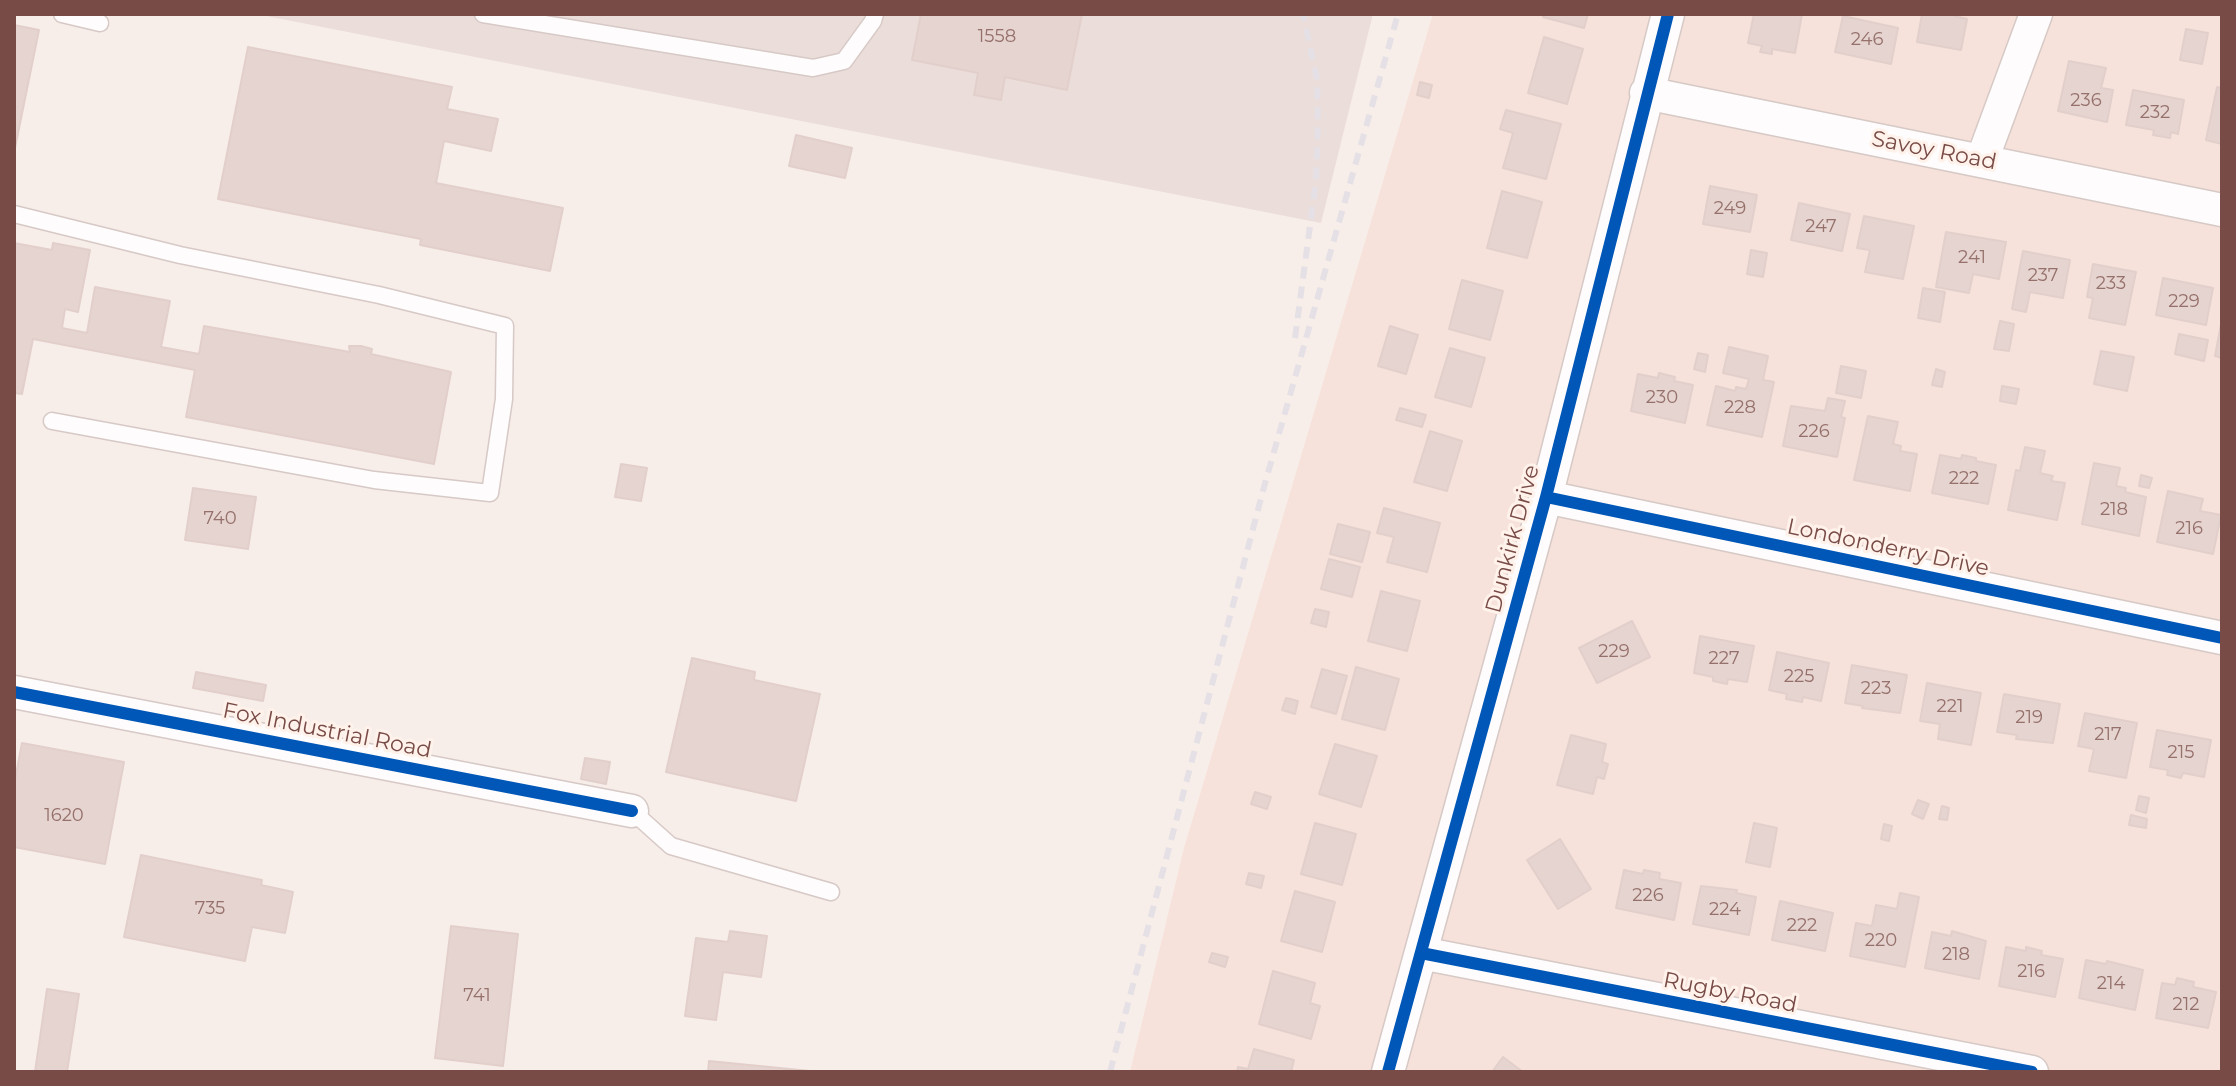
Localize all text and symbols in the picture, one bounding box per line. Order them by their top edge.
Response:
house number: 1558 [978,26,1016,48]
house number: 246 [1851,29,1883,51]
house number: 236 [2070,90,2102,112]
house number: 232 [2140,102,2170,124]
street label: Savoy Road [1869,126,1999,176]
house number: 249 [1714,198,1746,220]
house number: 247 [1805,216,1837,238]
house number: 241 [1958,247,1986,269]
house number: 237 [2028,265,2058,287]
house number: 233 [2096,273,2126,295]
house number: 229 [2168,291,2200,313]
house number: 230 [1646,387,1678,409]
house number: 228 [1724,397,1756,419]
house number: 226 [1798,421,1830,443]
street label: Dunkirk Drive [1481,462,1545,616]
house number: 222 [1949,468,1979,490]
house number: 218 [2100,499,2128,521]
house number: 740 [203,508,237,530]
street label: Londonderry Drive [1785,514,1991,582]
house number: 216 [2175,518,2203,540]
house number: 229 [1598,641,1630,663]
house number: 227 [1708,648,1740,670]
house number: 225 [1784,666,1814,688]
house number: 223 [1861,678,1891,700]
house number: 221 [1937,696,1963,718]
street label: Fox Industrial Road [220,698,434,764]
house number: 219 [2015,707,2043,729]
house number: 217 [2094,724,2122,746]
house number: 215 [2168,742,2194,764]
house number: 1620 [44,805,84,827]
house number: 226 [1632,885,1664,907]
house number: 735 [195,898,225,920]
house number: 224 [1709,899,1741,921]
house number: 222 [1787,915,1817,937]
house number: 220 [1865,930,1897,952]
house number: 218 [1942,944,1970,966]
house number: 216 [2017,961,2045,983]
street label: Rugby Road [1661,967,1799,1019]
house number: 214 [2097,973,2125,995]
house number: 741 [463,985,491,1007]
house number: 212 [2173,994,2199,1016]

